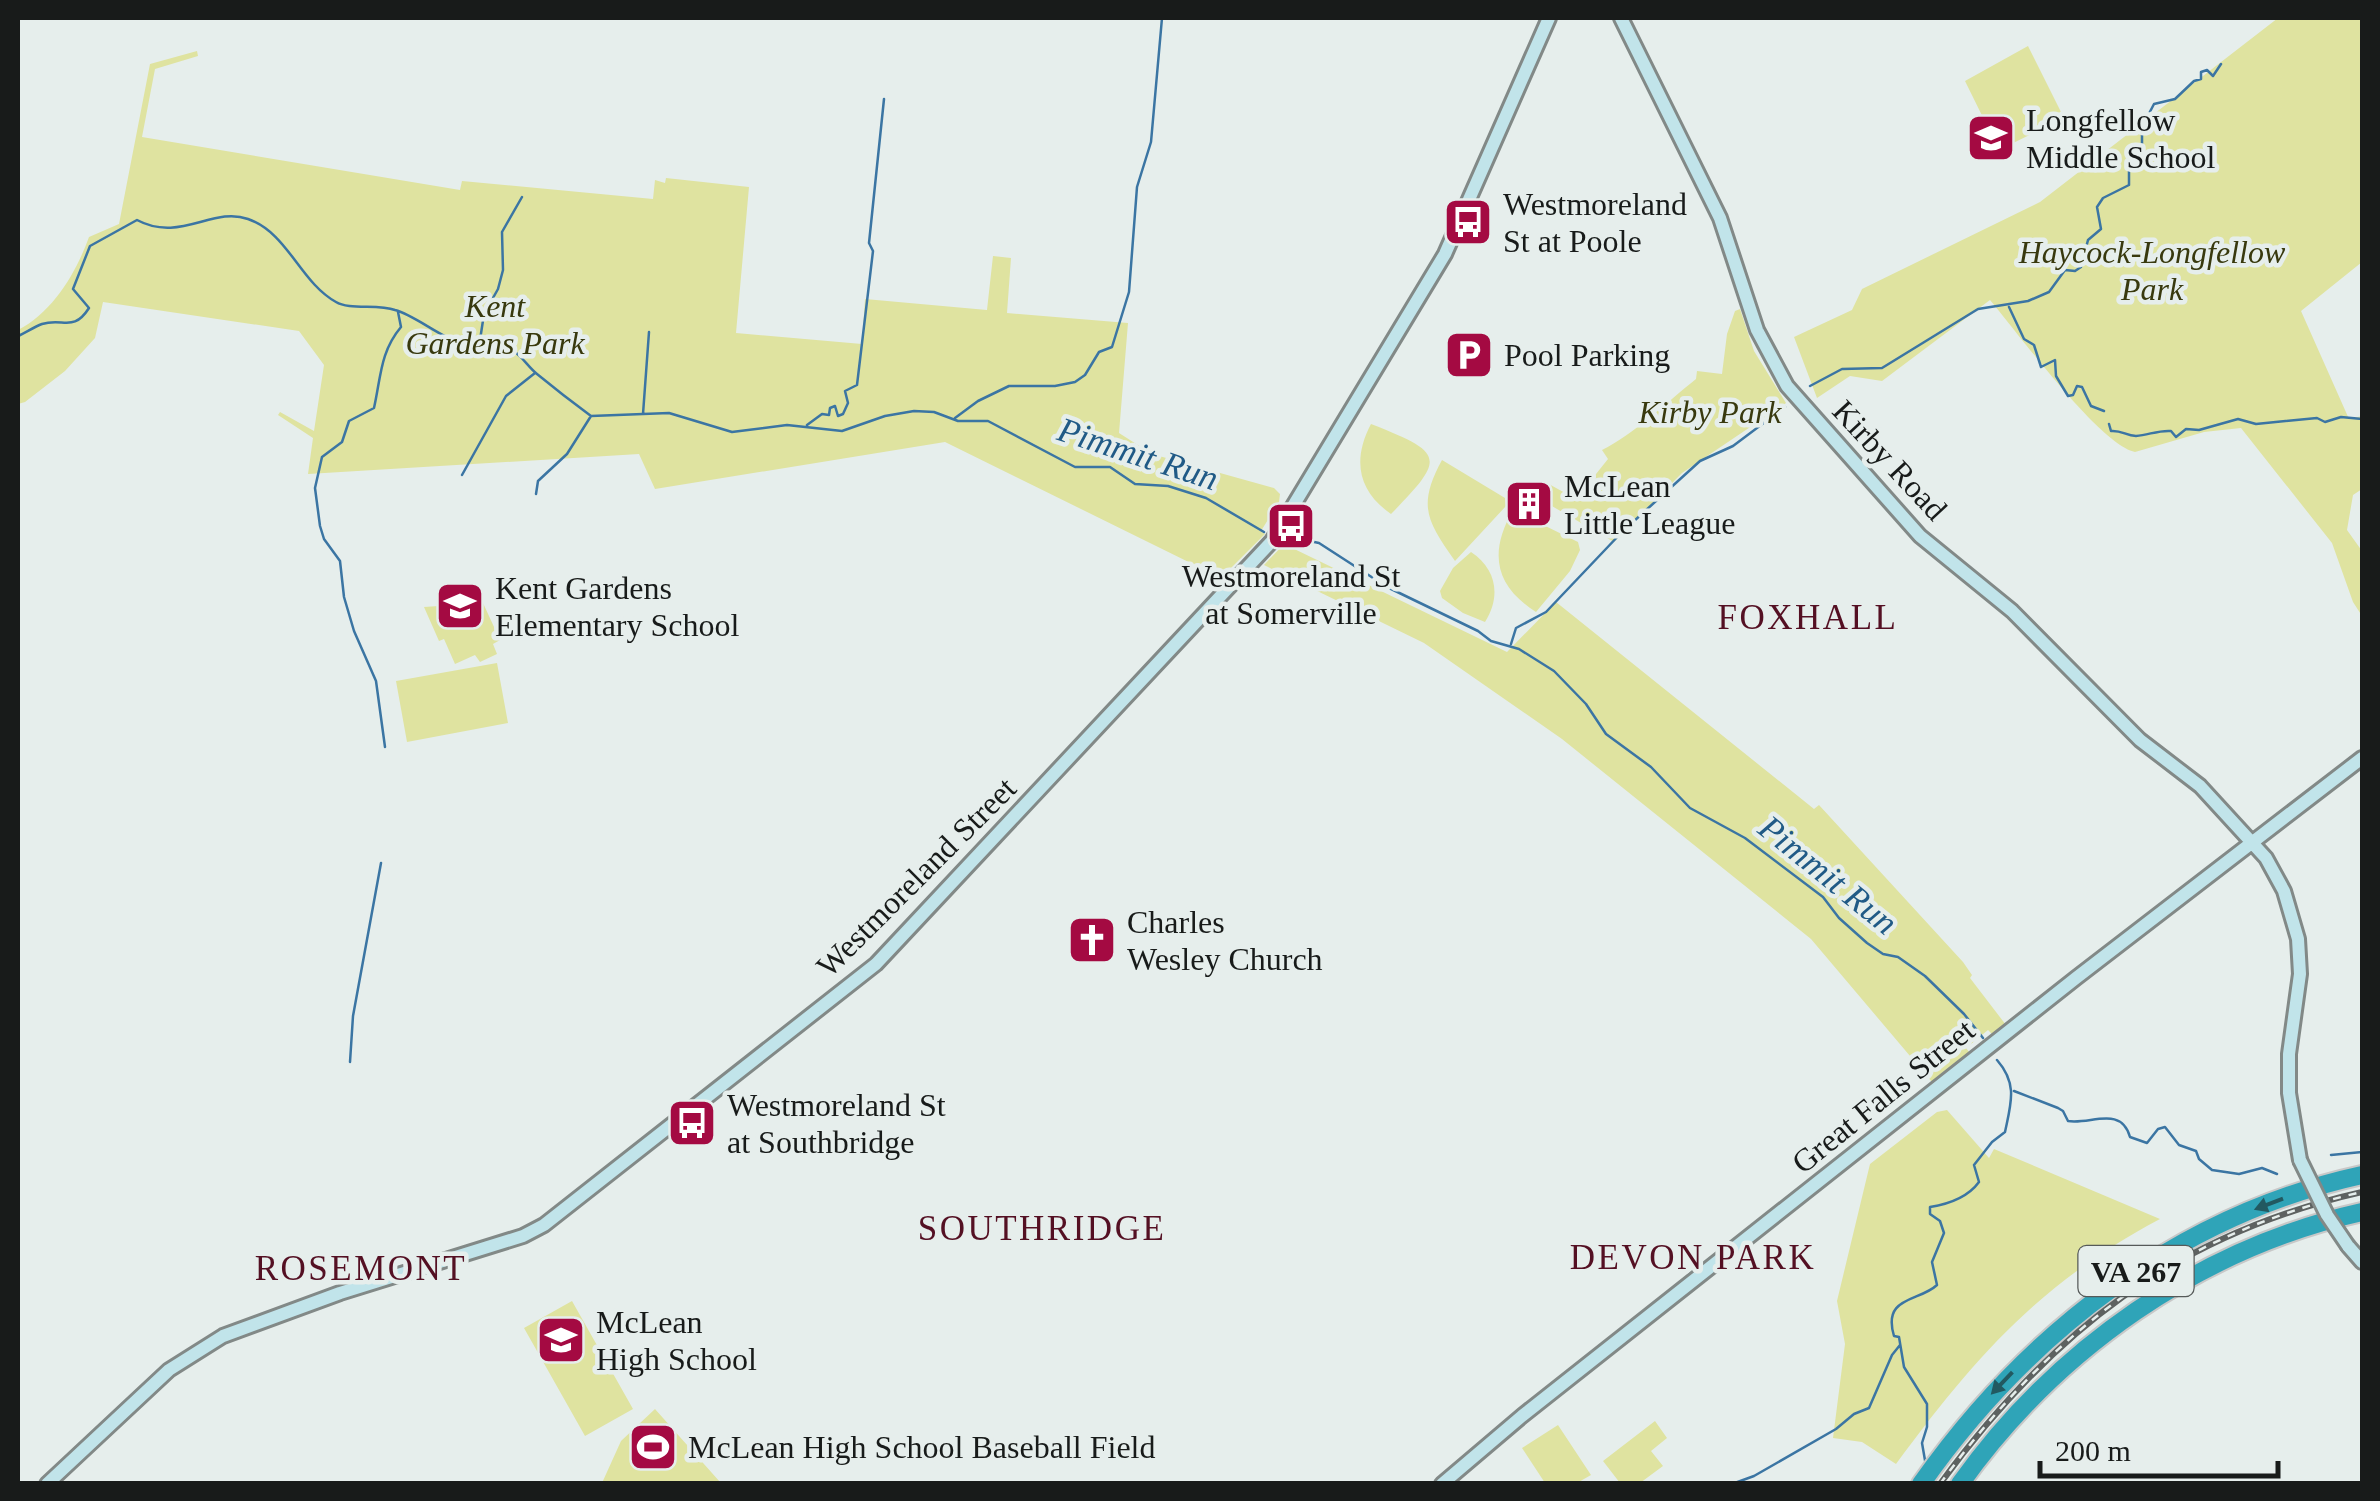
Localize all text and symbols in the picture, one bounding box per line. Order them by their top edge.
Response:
place label: Longfellow Middle School [2026,102,2215,175]
school or university icon: Longfellow Middle School [1965,112,2017,164]
place label: Westmoreland St at Poole [1503,186,1687,259]
bus stop icon: Westmoreland St at Poole [1442,196,1494,248]
park label: Haycock-Longfellow Park [2018,234,2286,307]
park label: Kent Gardens Park [405,288,585,361]
parking icon: Pool Parking [1443,329,1495,381]
place label: Pool Parking [1504,337,1670,373]
street label: Kirby Road [1826,393,1954,527]
park label: Kirby Park [1637,394,1782,430]
water label: Pimmit Run [1052,409,1223,498]
place label: McLean Little League [1564,468,1735,541]
building icon: McLean Little League [1503,478,1555,530]
bus stop icon: Westmoreland St at Somerville [1265,500,1317,552]
place label: Westmoreland St at Somerville [1182,558,1400,631]
place label: Kent Gardens Elementary School [495,570,739,643]
school or university icon: Kent Gardens Elementary School [434,580,486,632]
district label: FOXHALL [1718,598,1898,637]
street label: Westmoreland Street [809,770,1023,984]
water label: Pimmit Run [1750,807,1905,942]
place label: Charles Wesley Church [1127,904,1323,977]
church icon: Charles Wesley Church [1066,914,1118,966]
street label: Great Falls Street [1785,1011,1981,1180]
place label: Westmoreland St at Southbridge [727,1087,946,1160]
bus stop icon: Westmoreland St at Southbridge [666,1097,718,1149]
one-way arrow [2254,1196,2284,1212]
district label: SOUTHRIDGE [918,1209,1166,1248]
district label: DEVON PARK [1570,1238,1816,1277]
road number: VA 267 [2078,1246,2194,1296]
district label: ROSEMONT [255,1249,467,1288]
place label: McLean High School [596,1304,757,1377]
school or university icon: McLean High School [535,1314,587,1366]
one-way arrow [1990,1370,2014,1394]
scale bar [2040,1416,2278,1478]
sports icon: McLean High School Baseball Field [627,1421,679,1473]
place label: McLean High School Baseball Field [688,1429,1155,1465]
text: 200 m [2055,1434,2131,1467]

